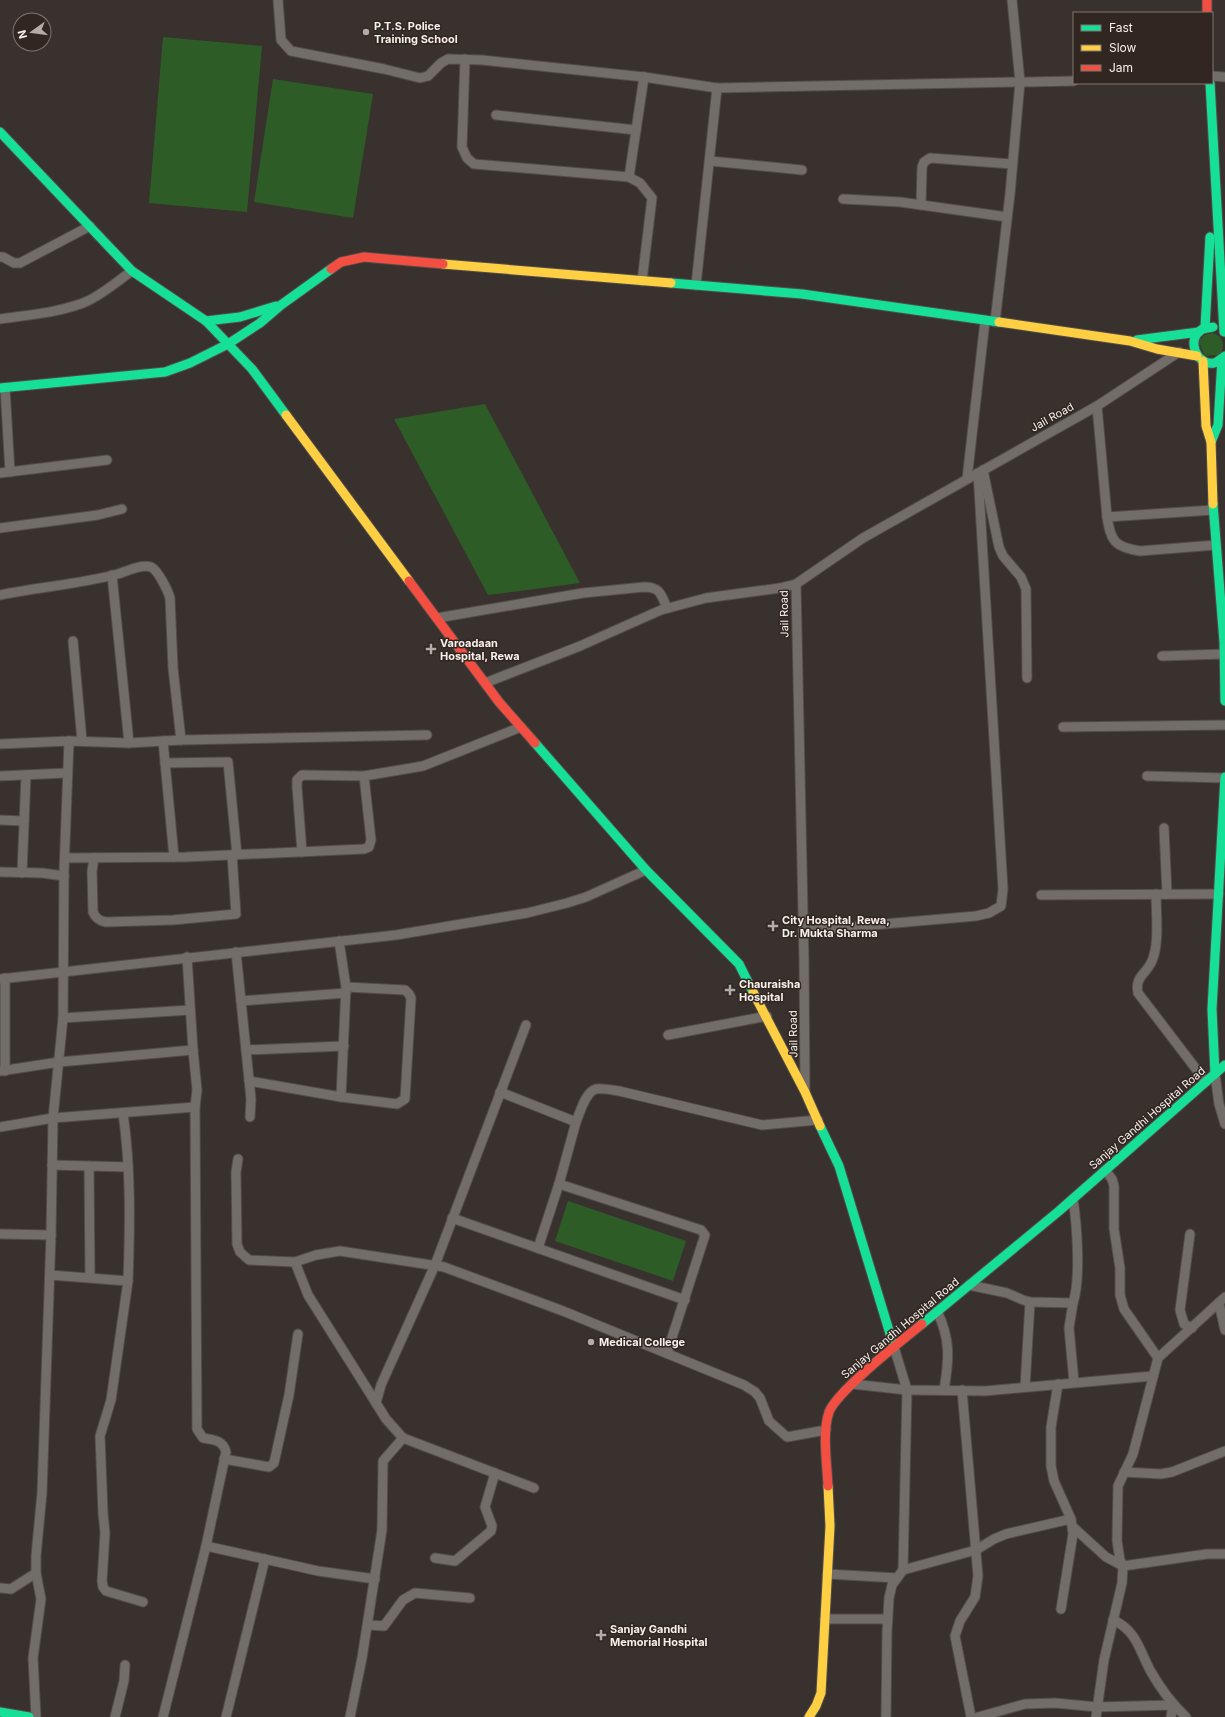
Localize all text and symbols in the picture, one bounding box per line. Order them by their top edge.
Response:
north arrow [12,12,52,52]
legend [1073,12,1213,84]
place label: P.T.S. Police Training School [374,19,458,46]
text: Fast [1109,20,1133,35]
marker: P.T.S. Police Training School [361,27,371,37]
text: N [14,29,30,40]
text: Slow [1109,40,1137,55]
text: Jam [1109,60,1133,75]
street label: Jail Road [1028,399,1076,435]
street label: Jail Road [777,590,791,638]
place label: Varoadaan Hospital, Rewa [440,636,520,663]
marker: Varoadaan Hospital, Rewa [425,643,437,655]
place label: City Hospital, Rewa, Dr. Mukta Sharma [782,913,890,940]
marker: City Hospital, Rewa, Dr. Mukta Sharma [767,920,779,932]
place label: Chauraisha Hospital [739,977,800,1004]
marker: Chauraisha Hospital [724,984,736,996]
street label: Jail Road [786,1010,800,1058]
street label: Sanjay Gandhi Hospital Road [1086,1064,1208,1172]
street label: Sanjay Gandhi Hospital Road [838,1275,962,1381]
place label: Medical College [599,1335,686,1349]
marker: Medical College [586,1337,596,1347]
place label: Sanjay Gandhi Memorial Hospital [610,1622,708,1649]
marker: Sanjay Gandhi Memorial Hospital [595,1629,607,1641]

